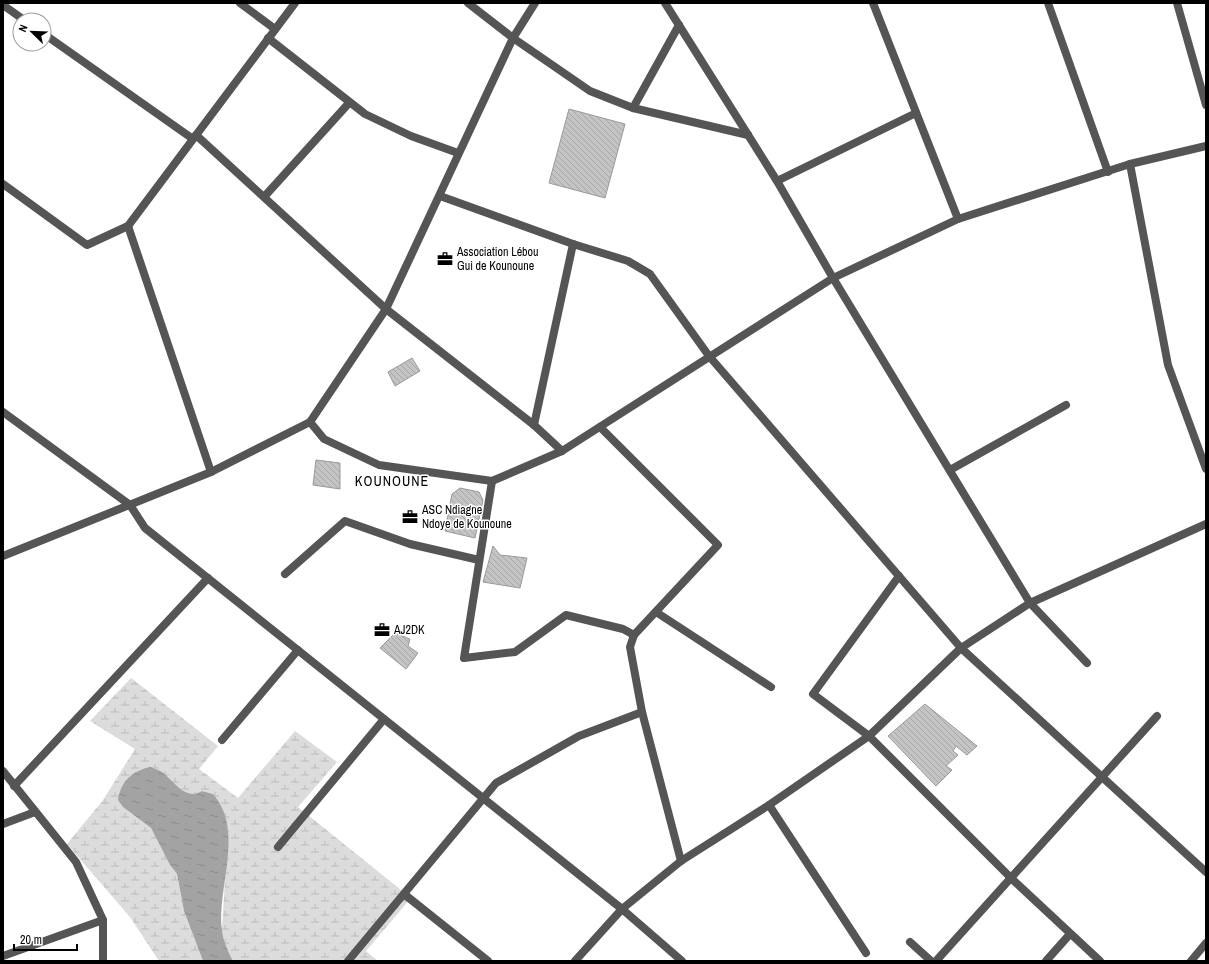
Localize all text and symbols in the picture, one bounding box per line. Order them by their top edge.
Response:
north arrow [12,12,52,52]
text: N [15,22,31,34]
place label: Association Lébou Gui de Kounoune [456,244,539,274]
office icon: Association Lébou Gui de Kounoune [436,250,454,268]
district label: KOUNOUNE [355,472,429,490]
place label: ASC Ndiagne Ndoye de Kounoune [421,502,512,532]
office icon: ASC Ndiagne Ndoye de Kounoune [401,508,419,526]
office icon: AJ2DK [373,621,391,639]
place label: AJ2DK [393,622,425,638]
scale bar [14,926,77,952]
text: 20 m [20,932,42,948]

